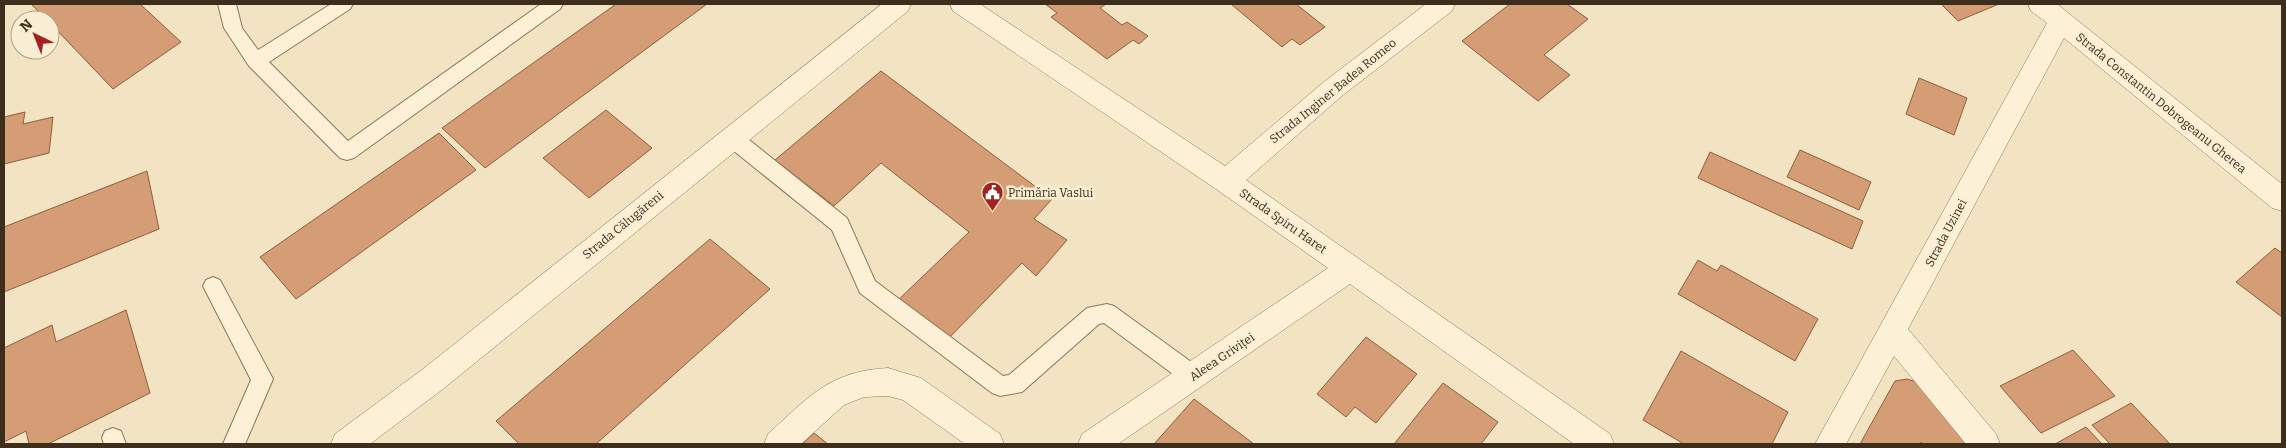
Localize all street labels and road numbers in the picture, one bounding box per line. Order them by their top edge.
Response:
street label: Strada Constantin Dobrogeanu Gherea [2073,30,2249,176]
street label: Strada Inginer Badea Romeo [1267,36,1399,146]
street label: Strada Spiru Haret [1237,186,1330,257]
street label: Strada Călugăreni [580,188,666,262]
street label: Strada Uzinei [1922,196,1970,269]
street label: Aleea Griviței [1187,330,1258,385]

